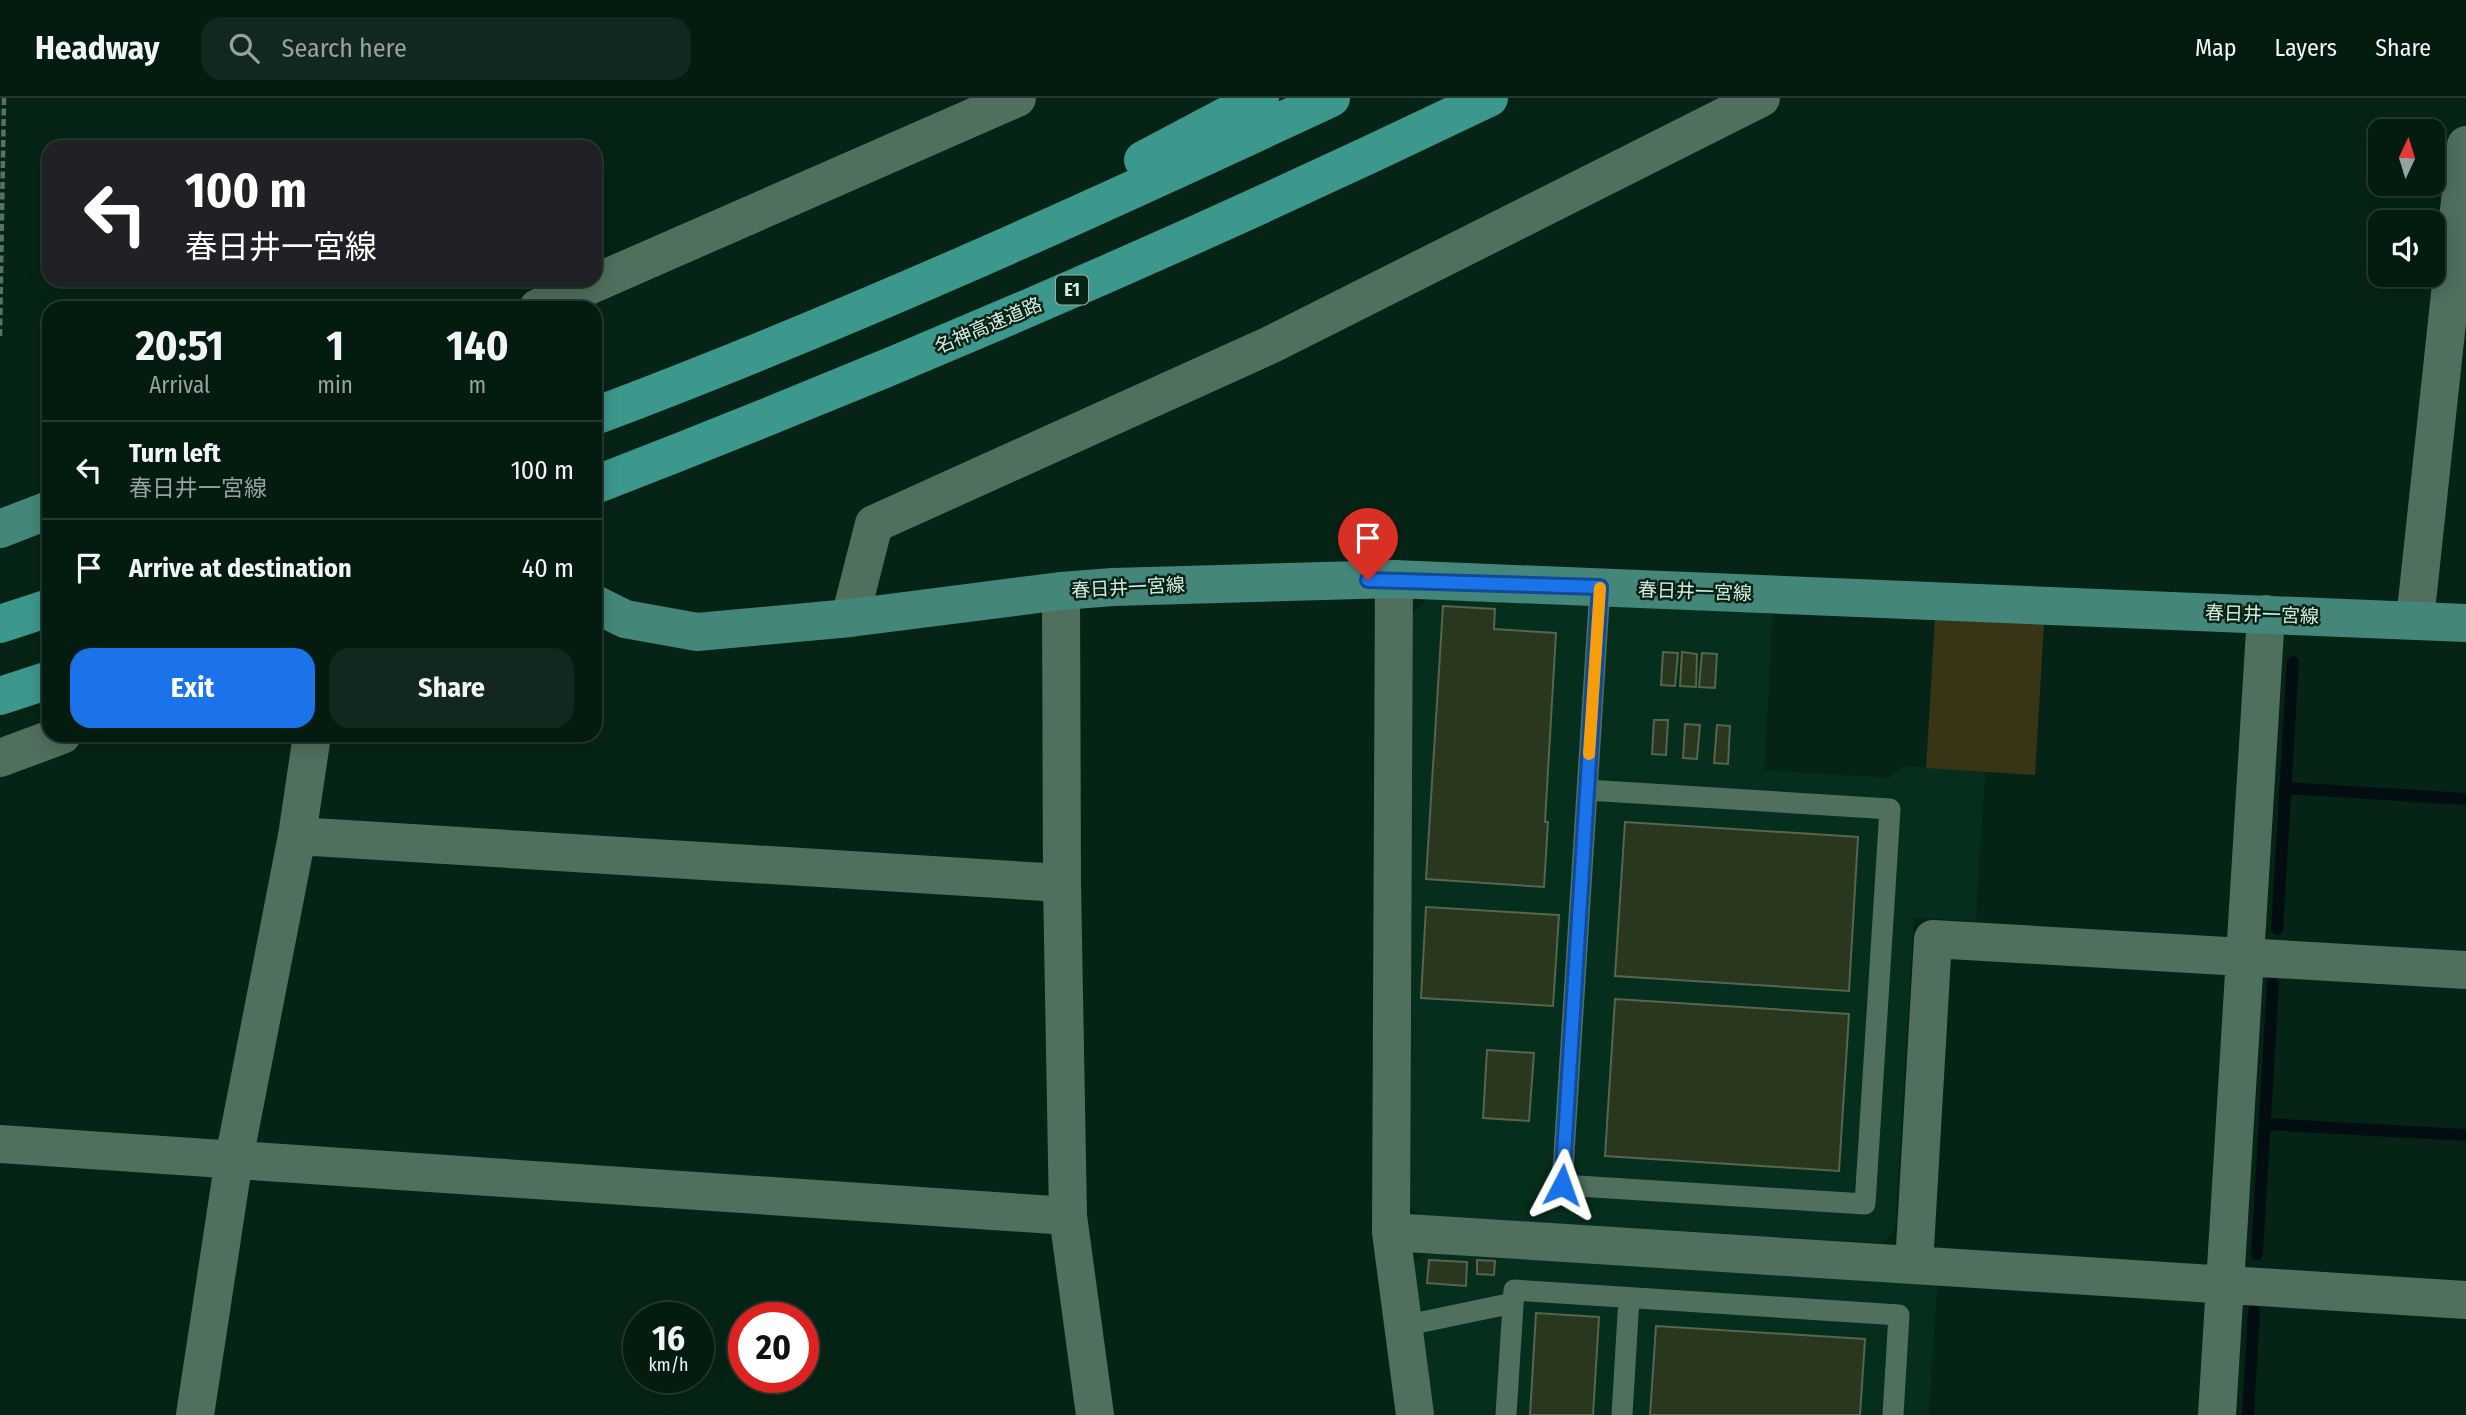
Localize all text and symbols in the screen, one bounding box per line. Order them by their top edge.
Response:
search box [201,17,691,80]
text: Headway [35,28,159,68]
icon: search [225,29,263,67]
text: Search here [281,33,407,64]
text: Map [2195,34,2237,62]
text: Layers [2275,34,2337,62]
text: Share [2375,34,2431,62]
north arrow [2368,119,2445,196]
map controls [2368,119,2445,287]
text: 100 m [185,161,307,220]
icon: left [70,168,161,259]
button: sound [2368,210,2445,287]
text: 春日井一宮線 [185,228,377,266]
road number: E1 [1056,275,1088,304]
street label: 名神高速道路 [931,293,1045,358]
text: 20:51 [135,321,224,371]
text: 1 [326,321,344,371]
text: 140 [446,321,509,371]
text: Arrival [149,371,210,399]
text: min [317,371,353,399]
text: m [469,371,486,399]
text: Turn left [129,438,221,469]
icon: left [70,451,108,489]
text: 100 m [511,455,574,486]
text: 春日井一宮線 [129,474,267,502]
pin [1338,508,1398,580]
icon: arrive [1349,519,1387,557]
icon: arrive [70,549,108,587]
text: Arrive at destination [129,553,352,584]
text: 40 m [522,553,574,584]
street label: 春日井一宮線 [1070,573,1186,602]
street label: 春日井一宮線 [1638,578,1752,605]
street label: 春日井一宮線 [2205,601,2319,628]
button: Exit [70,648,315,728]
button: Share [329,648,574,728]
position arrow [1525,1148,1599,1222]
speed limit sign: 20 [728,1302,819,1393]
text: 16 [652,1317,685,1359]
text: km/h [648,1354,689,1376]

